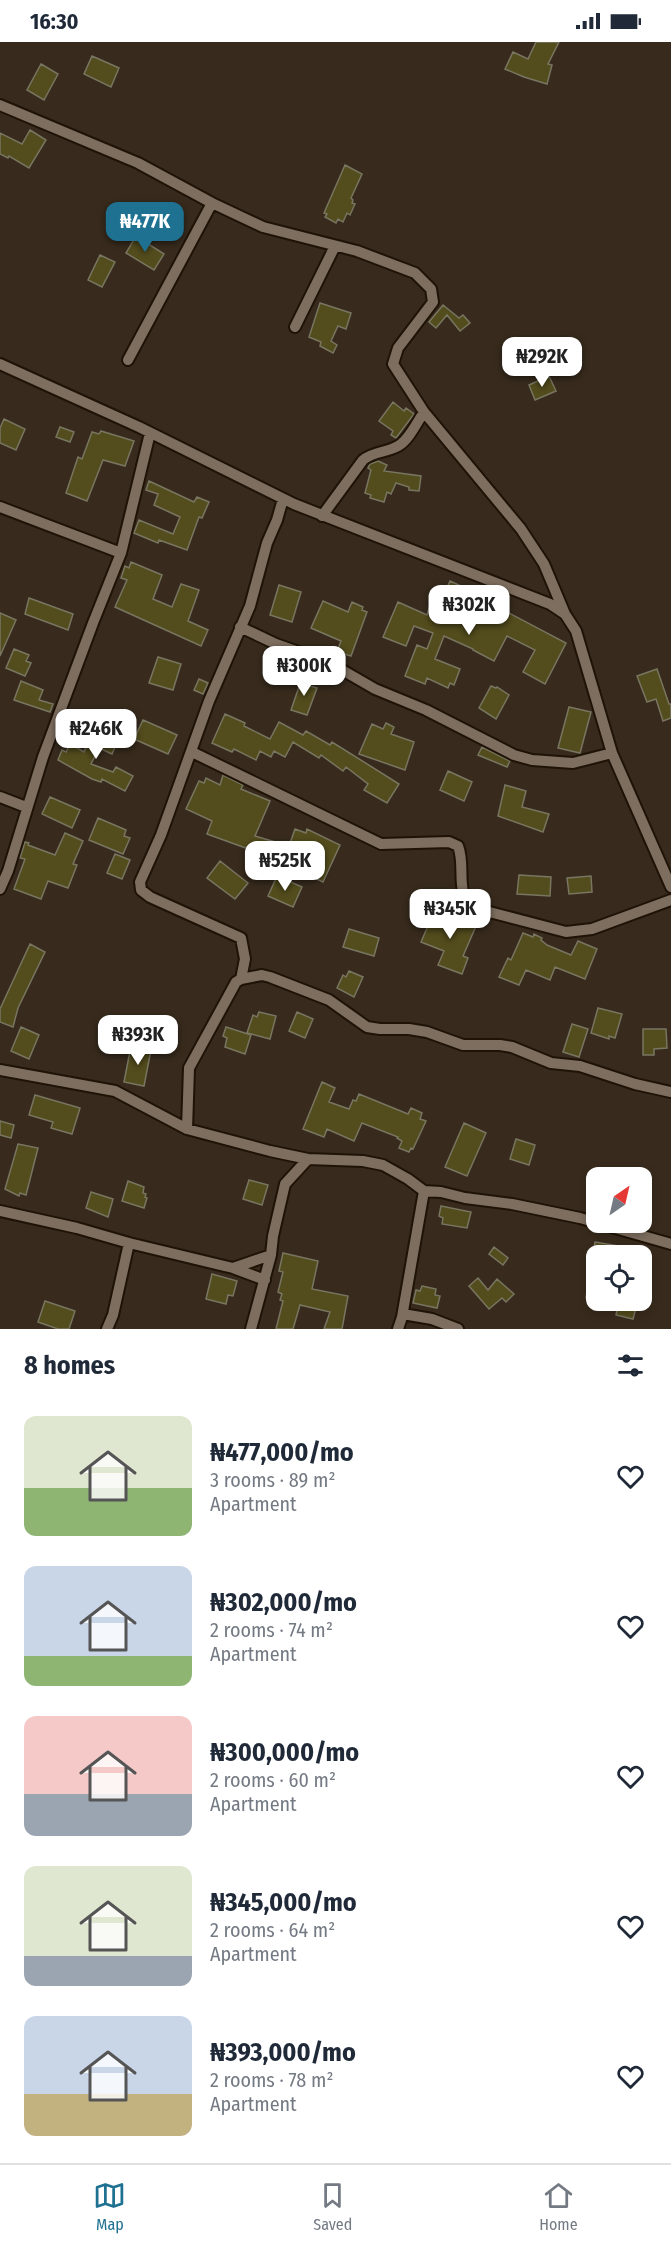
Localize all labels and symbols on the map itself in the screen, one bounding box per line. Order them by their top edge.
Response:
pin: ₦477K [103,202,187,253]
pin: ₦292K [500,337,584,388]
pin: ₦302K [427,585,511,636]
pin: ₦300K [262,646,346,697]
pin: ₦246K [54,709,138,760]
pin: ₦525K [243,841,327,892]
pin: ₦345K [408,889,492,940]
pin: ₦393K [96,1015,180,1066]
north arrow [586,1167,652,1233]

